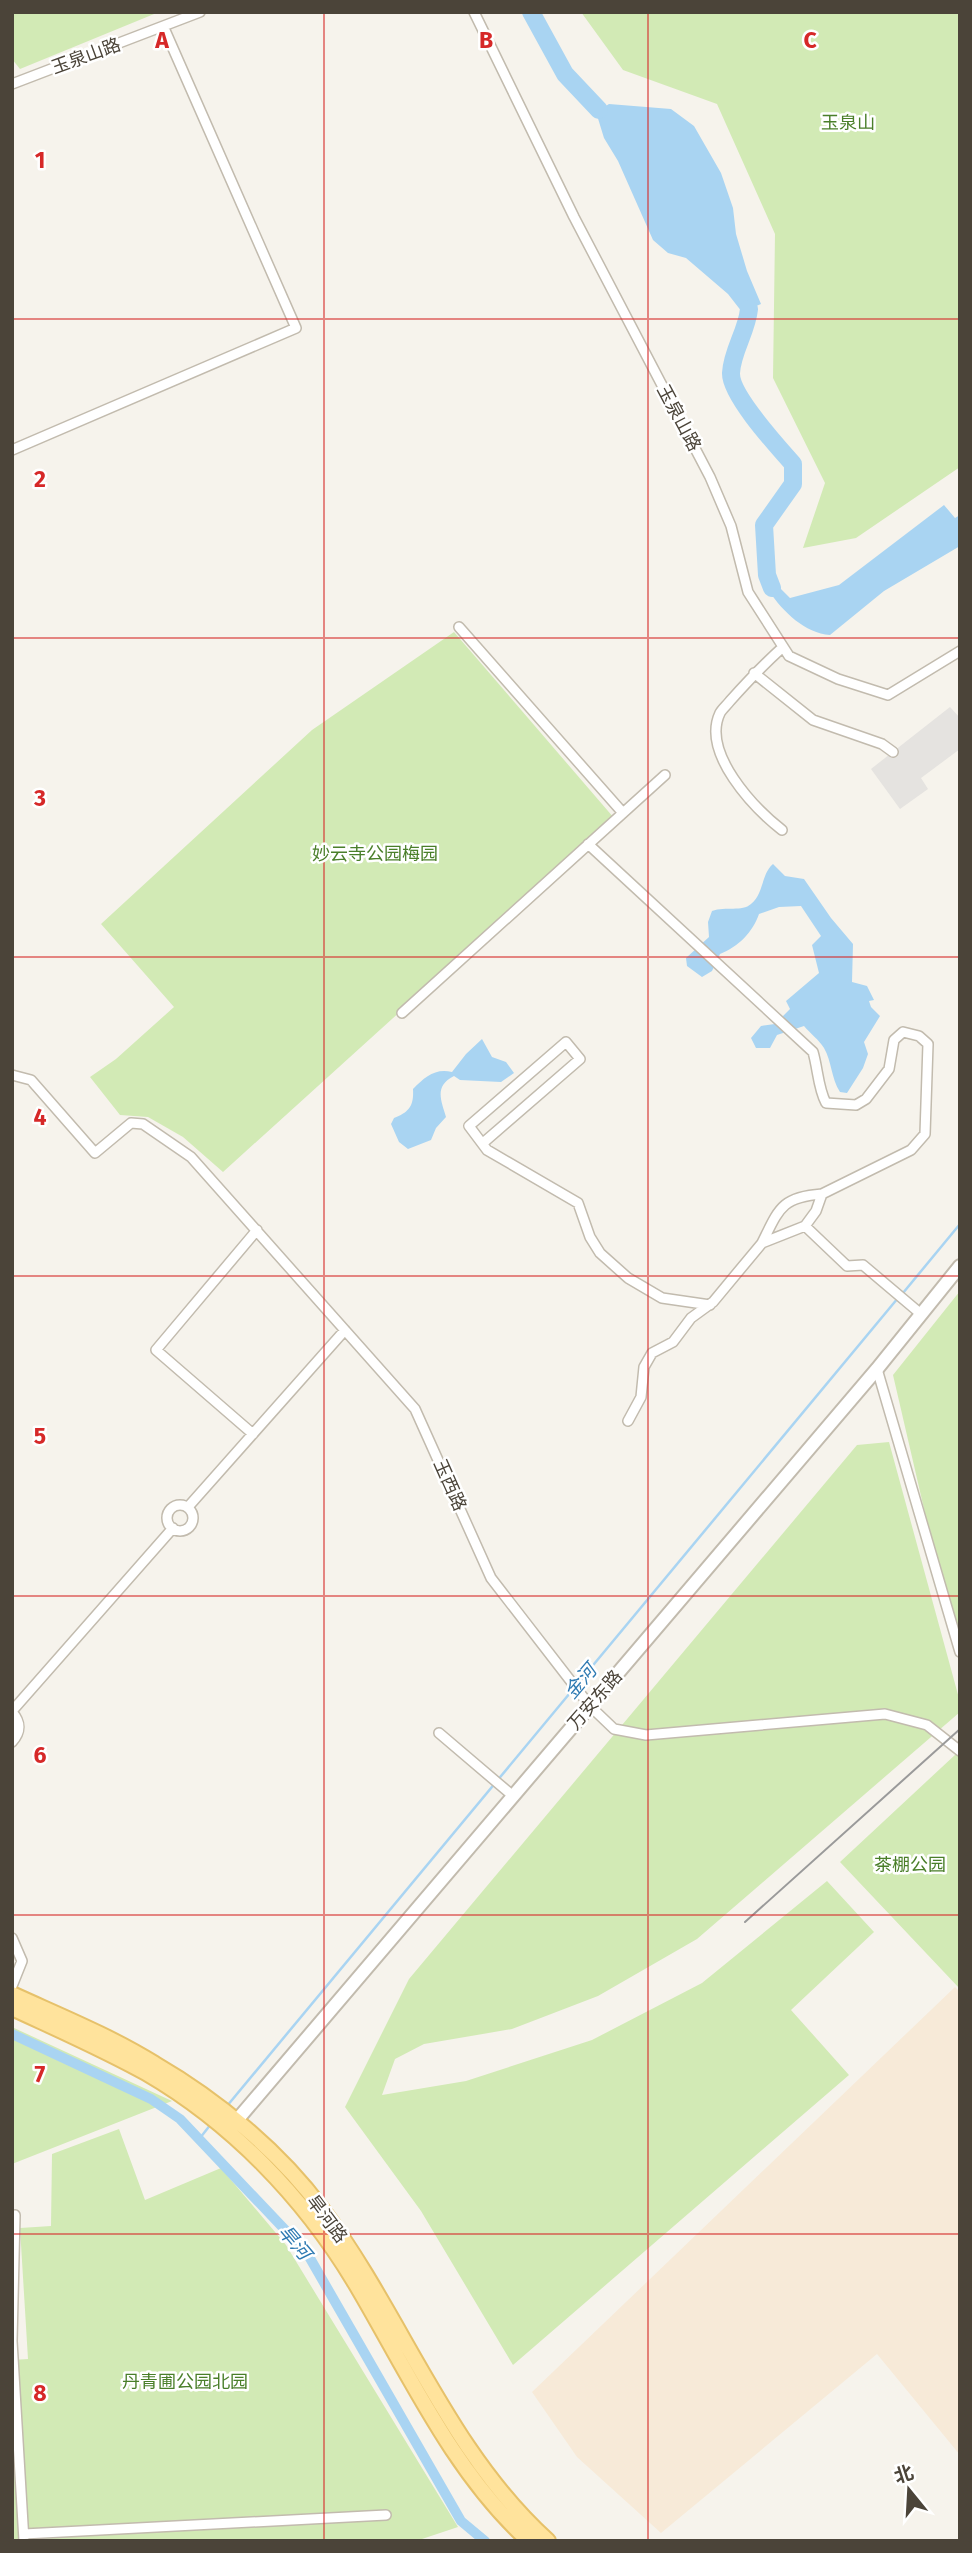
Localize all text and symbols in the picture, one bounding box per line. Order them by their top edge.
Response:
text: A [154,26,169,54]
text: B [479,26,493,54]
text: C [803,26,817,54]
street label: 玉泉山路 [48,33,124,79]
park label: 玉泉山 [821,112,875,134]
text: 1 [35,146,45,174]
street label: 玉泉山路 [652,381,706,455]
text: 2 [34,465,46,493]
text: 3 [33,784,46,812]
park label: 妙云寺公园梅园 [312,843,438,865]
text: 4 [34,1103,47,1131]
text: 5 [34,1422,46,1450]
street label: 玉西路 [429,1456,471,1514]
water label: 金河 [559,1656,604,1703]
street label: 万安东路 [563,1666,627,1734]
text: 6 [34,1741,47,1769]
park label: 茶棚公园 [874,1854,946,1876]
text: 7 [35,2060,46,2088]
street label: 旱河路 [302,2191,352,2247]
water label: 旱河 [274,2220,318,2267]
park label: 丹青圃公园北园 [122,2371,248,2393]
text: 8 [33,2379,47,2407]
north arrow [874,2455,944,2525]
text: 北 [891,2460,916,2488]

